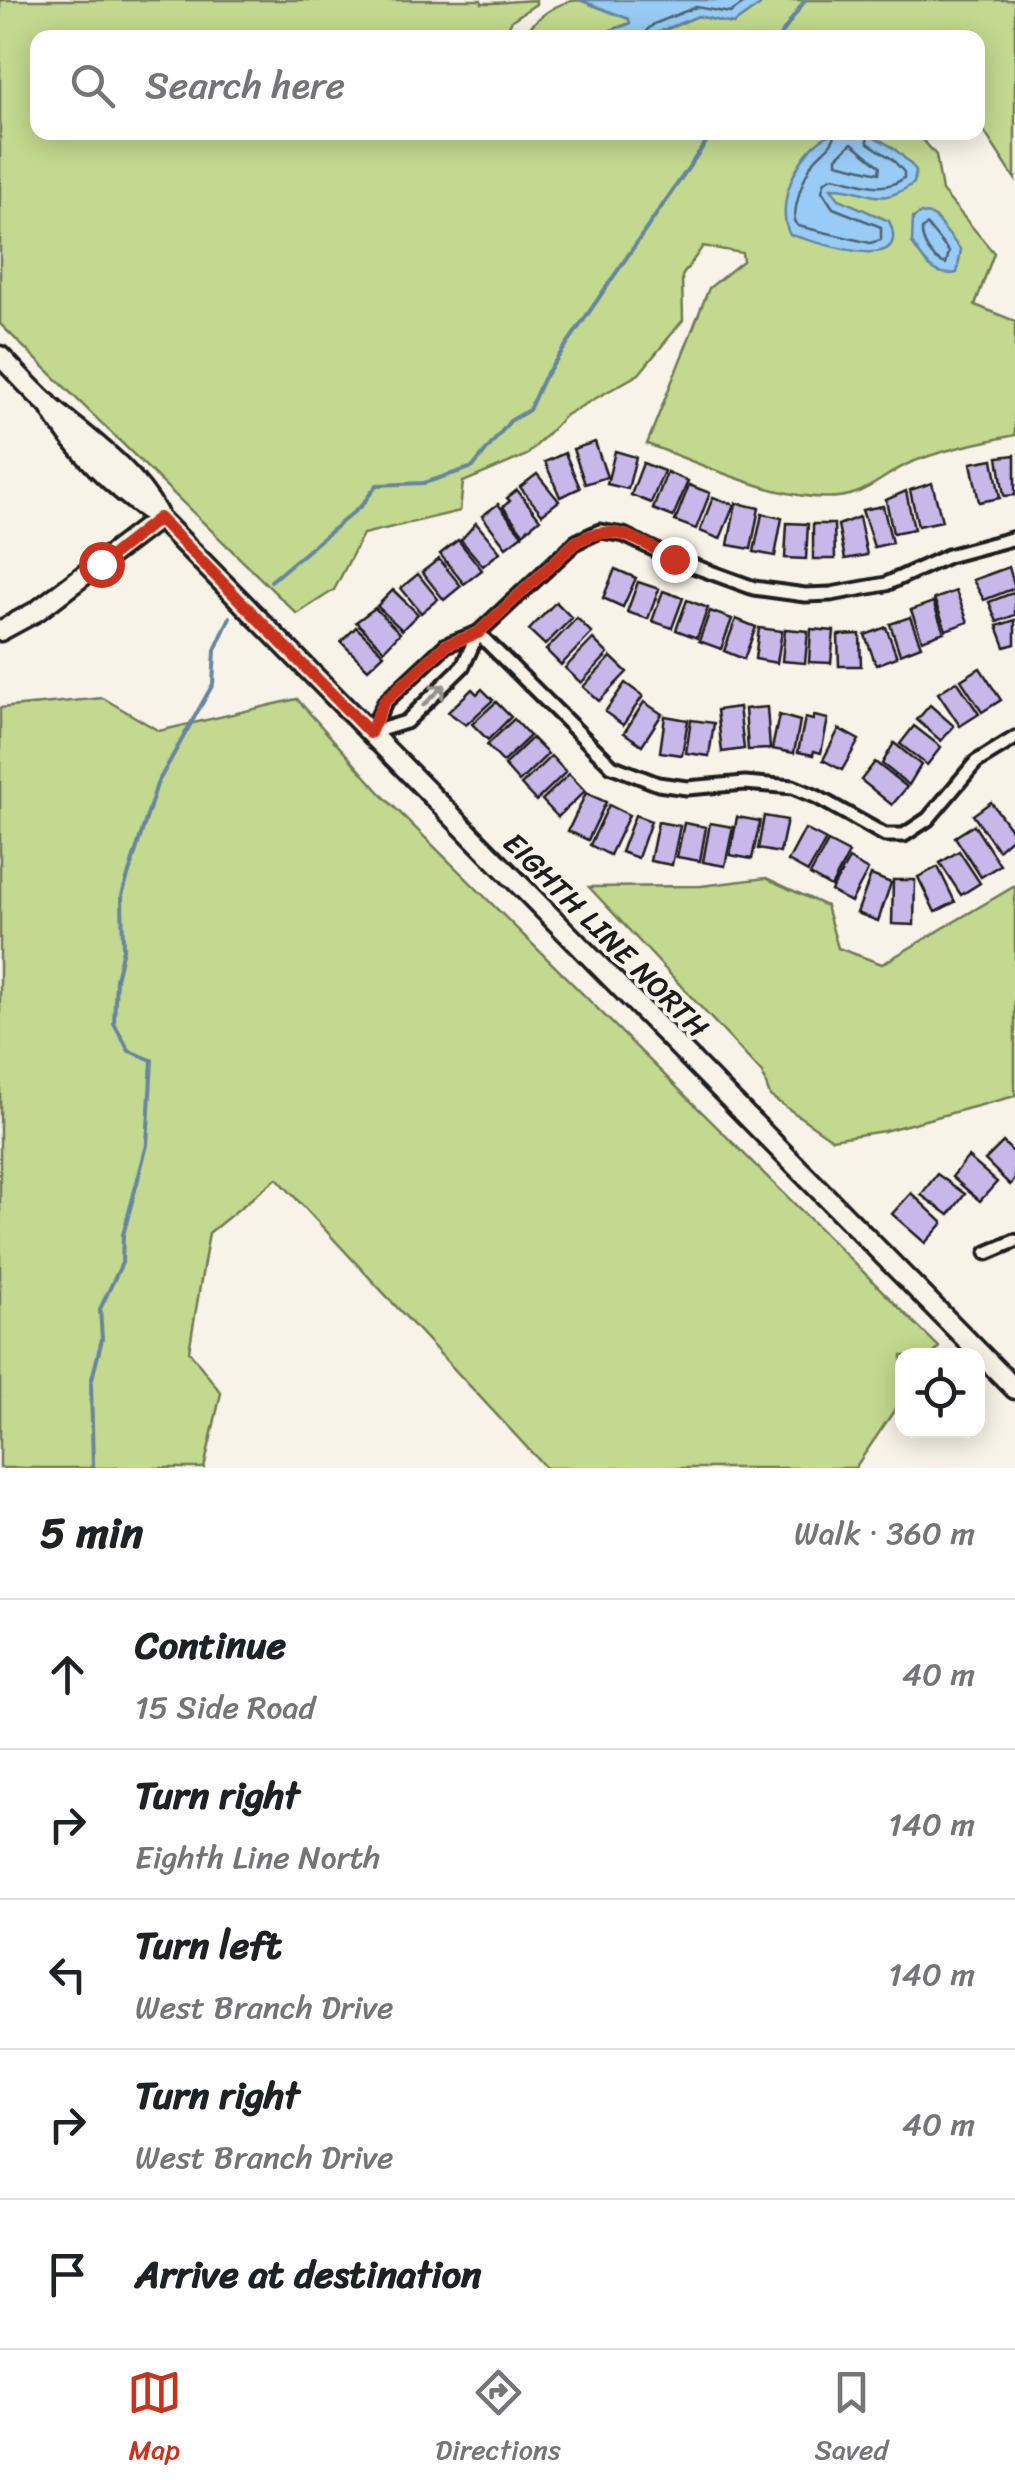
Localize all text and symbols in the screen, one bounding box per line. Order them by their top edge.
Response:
search box [30,30,985,140]
text: Search here [145,52,345,119]
icon: search [65,58,120,113]
route end [652,537,698,583]
route start [79,542,125,588]
one-way arrow [421,683,445,707]
street label: EIGHTH LINE NORTH [489,818,723,1052]
map controls [895,1348,985,1438]
button: locate [895,1348,985,1438]
text: 5 min [40,1496,143,1570]
text: Walk · 360 m [794,1505,975,1562]
text: Continue [135,1612,286,1679]
text: 40 m [902,1646,975,1703]
icon: ahead [40,1647,95,1702]
text: 15 Side Road [135,1679,315,1736]
text: Turn right [135,1762,300,1829]
text: 140 m [888,1796,975,1853]
icon: right [40,1797,95,1852]
text: Eighth Line North [135,1829,380,1886]
text: Turn left [135,1912,281,1979]
text: 140 m [888,1946,975,2003]
icon: left [40,1947,95,2002]
text: West Branch Drive [135,1979,394,2036]
text: Turn right [135,2062,300,2129]
text: 40 m [902,2096,975,2153]
icon: right [40,2097,95,2152]
text: West Branch Drive [135,2129,394,2186]
text: Arrive at destination [135,2241,482,2308]
icon: arrive [40,2247,95,2302]
tab: Map [127,2365,182,2474]
tab: Directions [435,2365,561,2474]
tab: Saved [814,2365,888,2474]

